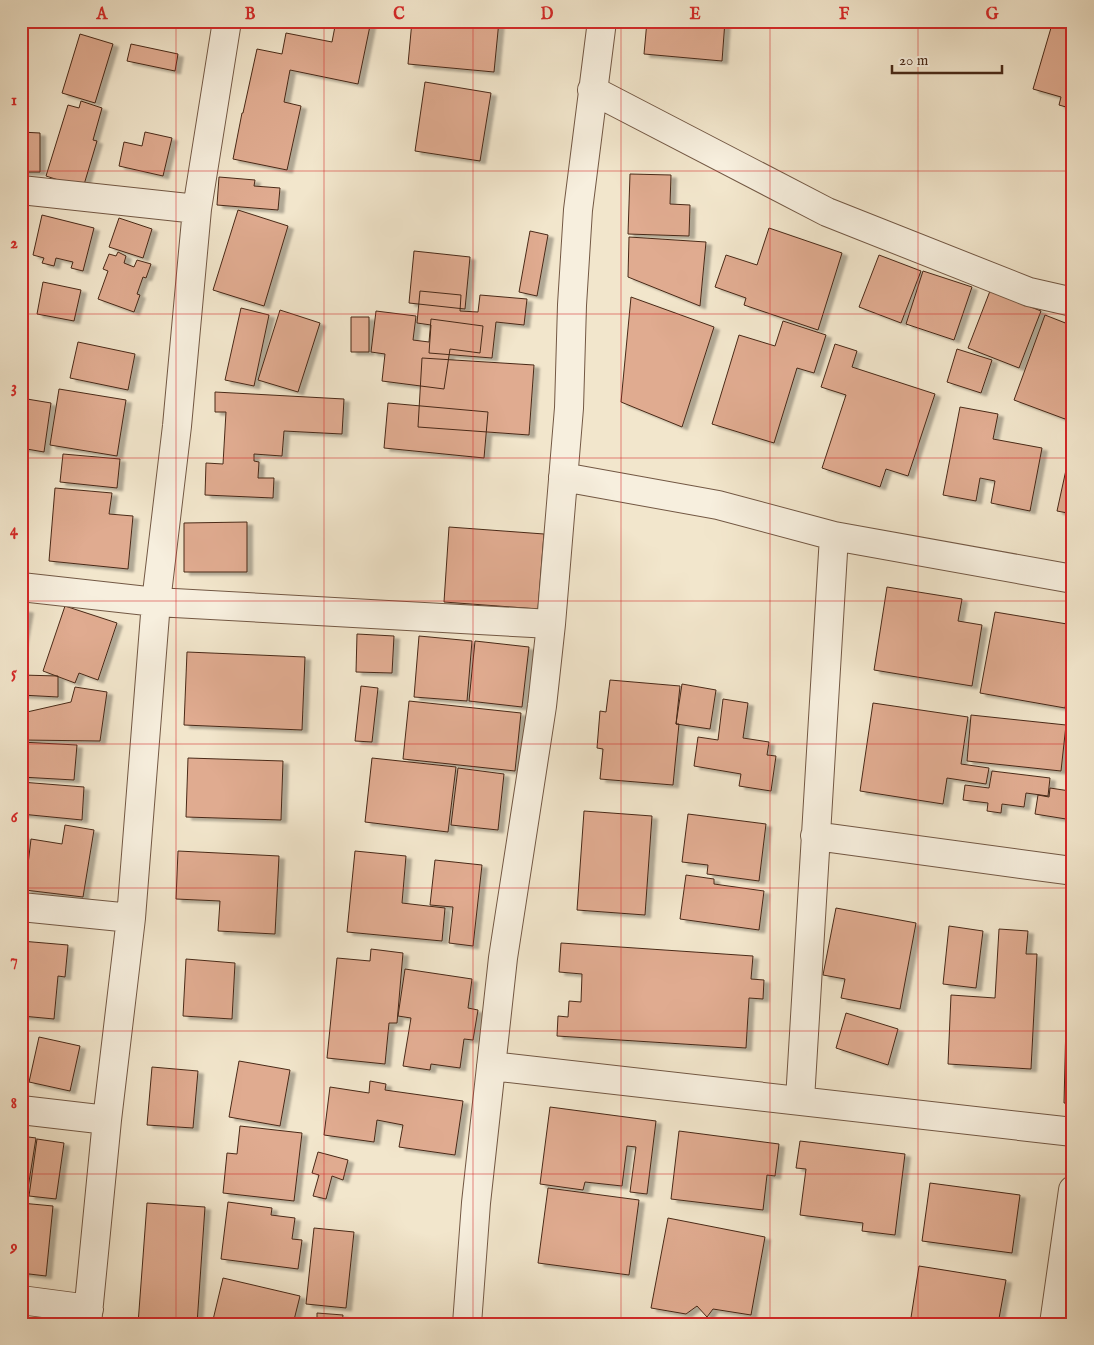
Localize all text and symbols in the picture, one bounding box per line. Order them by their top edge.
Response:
text: A [96,5,109,25]
text: B [245,5,256,25]
text: C [393,5,405,25]
text: D [541,5,554,25]
text: E [689,5,701,25]
text: F [839,5,850,25]
text: G [986,5,999,25]
scale bar [892,42,1002,74]
text: 20 m [899,51,929,70]
text: 1 [11,91,17,111]
text: 2 [10,234,18,254]
text: 3 [11,378,17,398]
text: 4 [10,521,19,541]
text: 5 [11,664,17,684]
text: 6 [11,808,19,828]
text: 7 [10,951,18,971]
text: 8 [11,1094,17,1114]
text: 9 [10,1238,18,1258]

